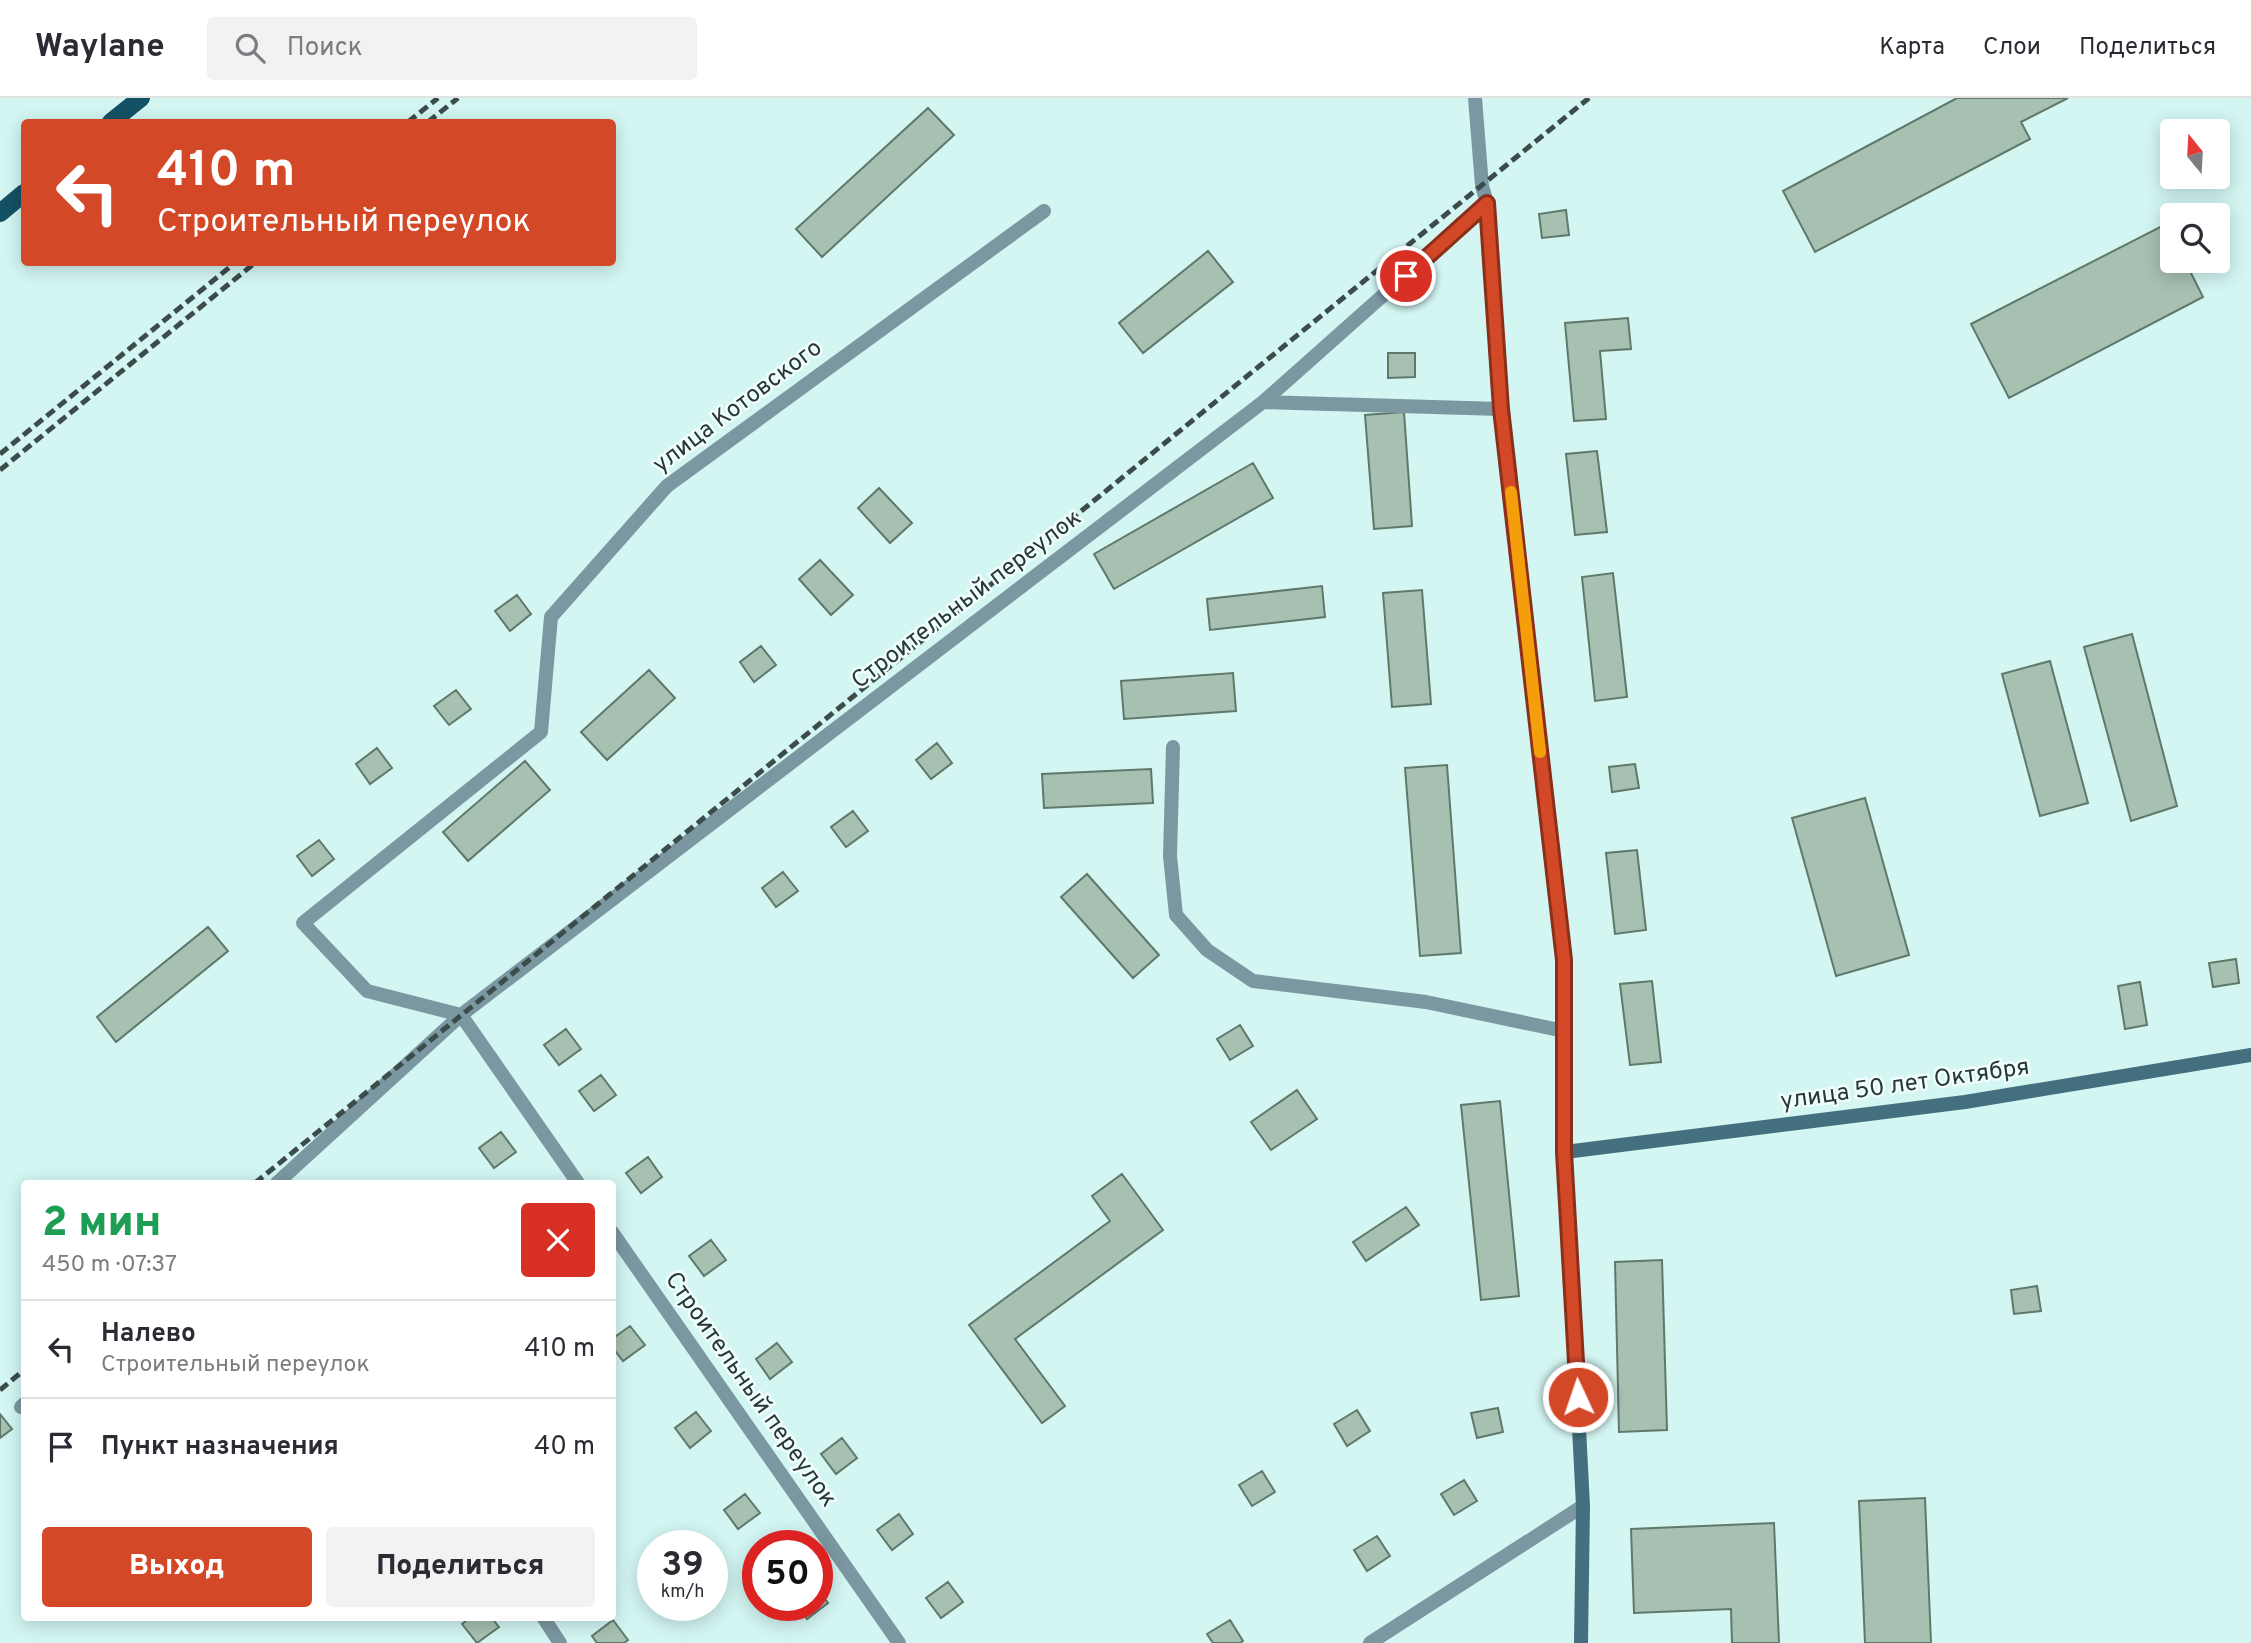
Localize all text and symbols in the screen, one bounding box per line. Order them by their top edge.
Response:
search box [207,17,697,80]
text: Waylane [35,27,165,69]
icon: search [231,29,269,67]
text: Поиск [287,32,363,65]
text: Карта [1879,33,1945,63]
text: Слои [1983,33,2041,63]
text: Поделиться [2079,33,2216,63]
north arrow [2160,119,2230,189]
map controls [2160,119,2230,273]
text: 410 m [157,142,295,204]
icon: left [42,147,133,238]
text: Строительный переулок [157,203,531,243]
button: search [2160,203,2230,273]
pin [1376,246,1436,306]
icon: arrive [1387,257,1425,295]
street label: улица Котовского [647,334,829,480]
street label: Строительный переулок [846,504,1088,696]
street label: улица 50 лет Октября [1779,1053,2031,1117]
text: 2 мин [42,1198,161,1251]
button: close [521,1203,595,1277]
text: 450 m · 07:37 [42,1251,177,1280]
street label: Строительный переулок [657,1267,843,1513]
text: Налево [101,1318,196,1351]
icon: left [42,1330,80,1368]
text: 410 m [524,1333,595,1366]
text: Строительный переулок [101,1351,370,1380]
position arrow [1541,1360,1615,1434]
icon: arrive [42,1428,80,1466]
text: Пункт назначения [101,1431,339,1464]
text: 40 m [534,1431,595,1464]
button: Выход [42,1527,312,1607]
button: Поделиться [326,1527,595,1607]
speed limit sign: 50 [742,1530,833,1621]
text: 39 [661,1544,704,1588]
text: km/h [661,1581,704,1604]

